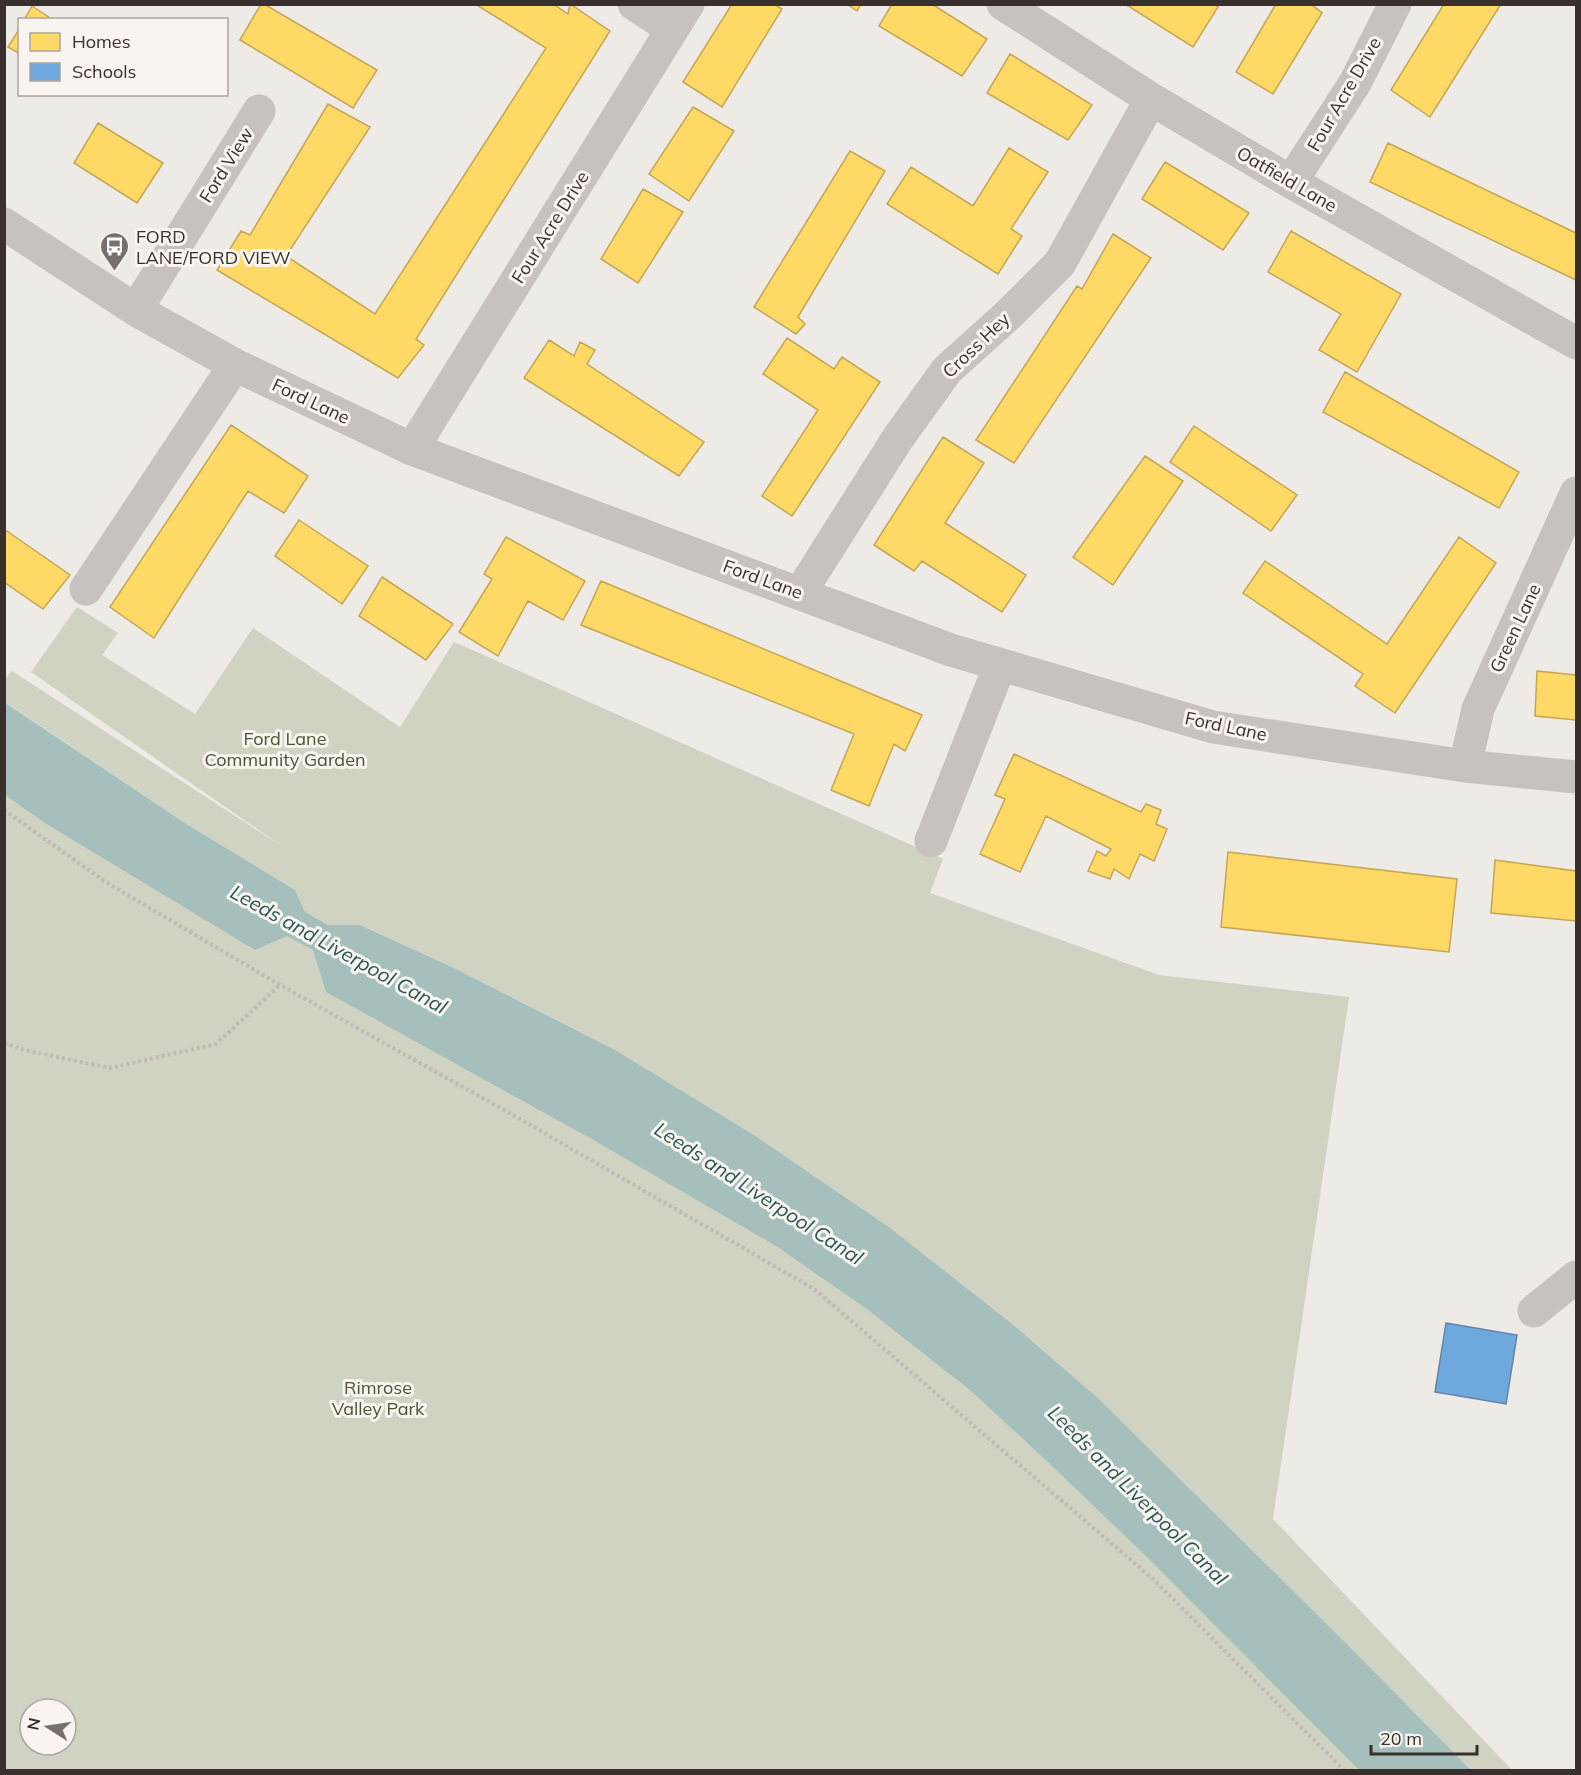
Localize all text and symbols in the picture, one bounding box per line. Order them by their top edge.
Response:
legend [18,18,228,96]
text: Homes [72,30,131,53]
street label: Four Acre Drive [1302,33,1386,155]
text: Schools [72,60,137,83]
street label: Ford View [194,123,258,207]
street label: Oatfield Lane [1233,141,1341,217]
street label: Four Acre Drive [506,167,594,287]
place label: FORD LANE/FORD VIEW [136,225,290,269]
bus stop icon: FORD LANE/FORD VIEW [99,230,131,272]
street label: Cross Hey [938,307,1015,383]
street label: Ford Lane [269,373,353,429]
street label: Ford Lane [720,554,806,604]
street label: Green Lane [1484,580,1546,676]
street label: Ford Lane [1183,706,1269,746]
park label: Ford Lane Community Garden [205,727,365,771]
water label: Leeds and Liverpool Canal [226,879,452,1019]
water label: Leeds and Liverpool Canal [650,1116,868,1270]
park label: Rimrose Valley Park [332,1376,425,1420]
water label: Leeds and Liverpool Canal [1043,1400,1233,1590]
north arrow [18,1697,78,1757]
text: N [22,1716,44,1732]
scale bar [1371,1718,1478,1756]
text: 20 m [1380,1727,1422,1750]

